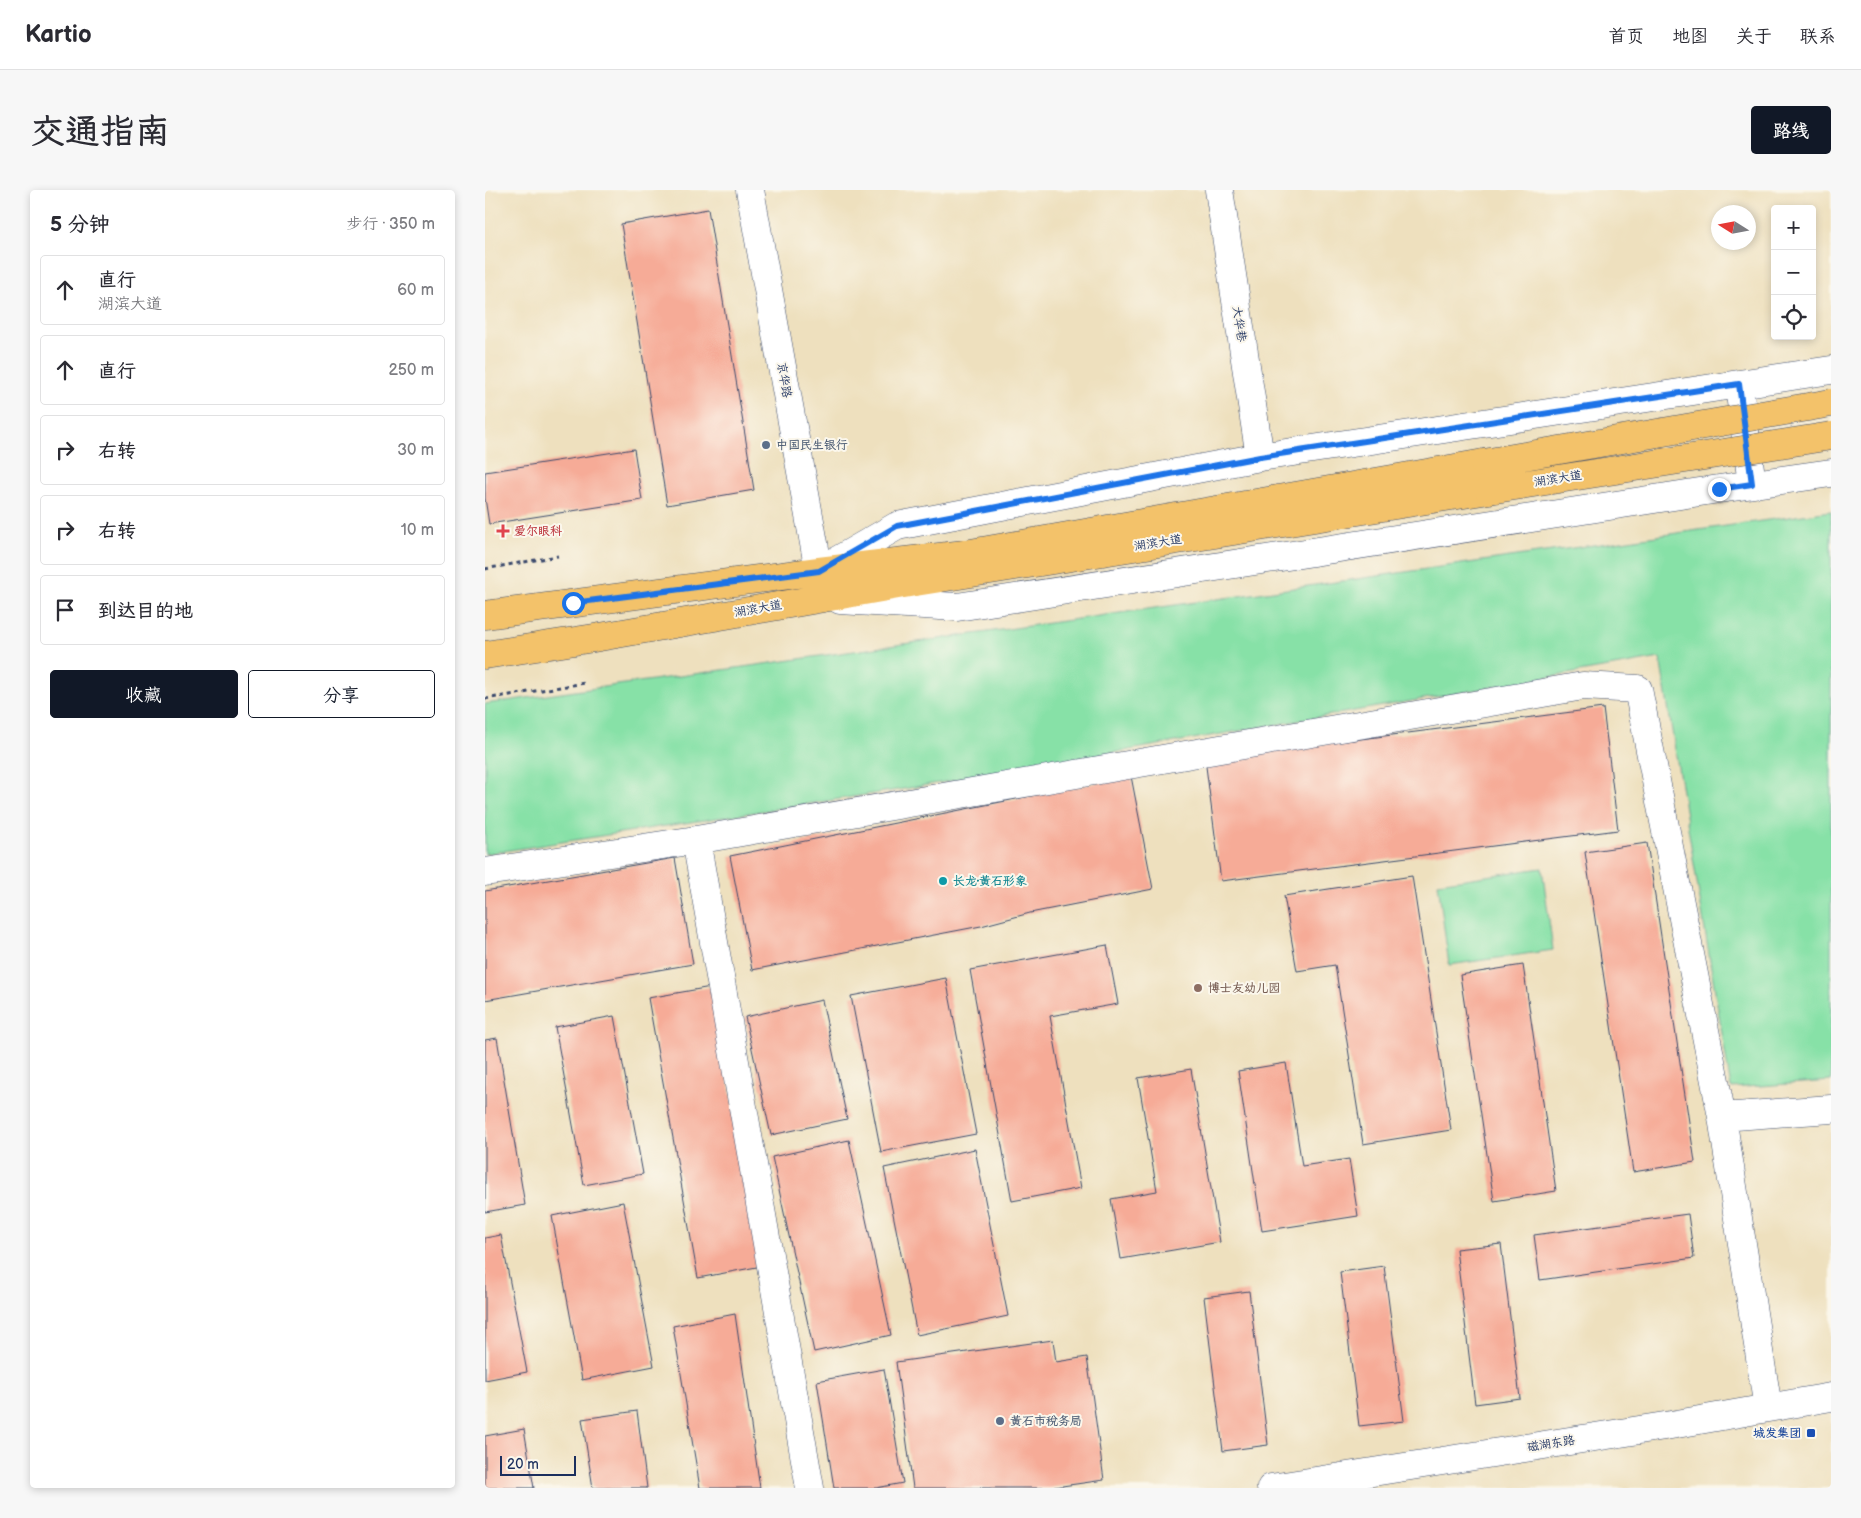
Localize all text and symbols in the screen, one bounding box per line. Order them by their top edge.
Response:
text: Kartio [25,20,92,49]
text: 首页 [1608,26,1644,47]
text: 地图 [1672,26,1708,47]
text: 关于 [1736,26,1772,47]
text: 联系 [1800,26,1836,47]
button: 路线 [1751,106,1831,154]
text: 交通指南 [30,111,170,154]
north arrow [1711,205,1756,250]
map controls [1771,205,1816,340]
button: + [1771,205,1816,250]
text: 5 分钟 [50,212,110,237]
text: 步行 · 350 m [347,215,435,234]
button: − [1771,250,1816,295]
text: 直行 [98,269,136,292]
icon: ahead [51,276,79,304]
text: 60 m [397,281,434,300]
text: 湖滨大道 [98,295,162,314]
button: locate [1771,295,1816,340]
street label: 大华巷 [1229,305,1249,343]
icon: ahead [51,356,79,384]
text: 直行 [98,360,136,383]
text: 250 m [388,361,434,380]
street label: 京华路 [773,361,795,399]
icon: right [51,436,79,464]
place label: 中国民生银行 [776,438,848,453]
marker: 中国民生银行 [760,439,772,451]
text: 右转 [98,440,136,463]
text: 30 m [397,441,434,460]
street label: 湖滨大道 [1533,468,1583,490]
route end [1708,478,1731,501]
icon: right [51,516,79,544]
text: 右转 [98,520,136,543]
text: 10 m [401,521,434,540]
marker: 爱尔眼科 [496,524,510,538]
place label: 爱尔眼科 [514,524,563,539]
street label: 湖滨大道 [1133,532,1183,554]
route start [562,592,585,615]
icon: arrive [51,596,79,624]
street label: 湖滨大道 [733,597,783,621]
text: 到达目的地 [98,600,193,623]
button: 收藏 [50,670,238,718]
button: 分享 [248,670,435,718]
place label: 长龙·黄石形象 [953,874,1027,889]
marker: 长龙·黄石形象 [937,875,949,887]
place label: 博士友幼儿园 [1208,981,1280,996]
marker: 博士友幼儿园 [1192,982,1204,994]
place label: 黄石市税务局 [1010,1414,1082,1429]
marker: 黄石市税务局 [994,1415,1006,1427]
place label: 城发集团 [1753,1426,1801,1441]
marker: 城发集团 [1805,1427,1817,1439]
street label: 磁湖东路 [1526,1433,1576,1455]
scale bar [500,1453,576,1476]
text: 20 m [507,1456,539,1473]

